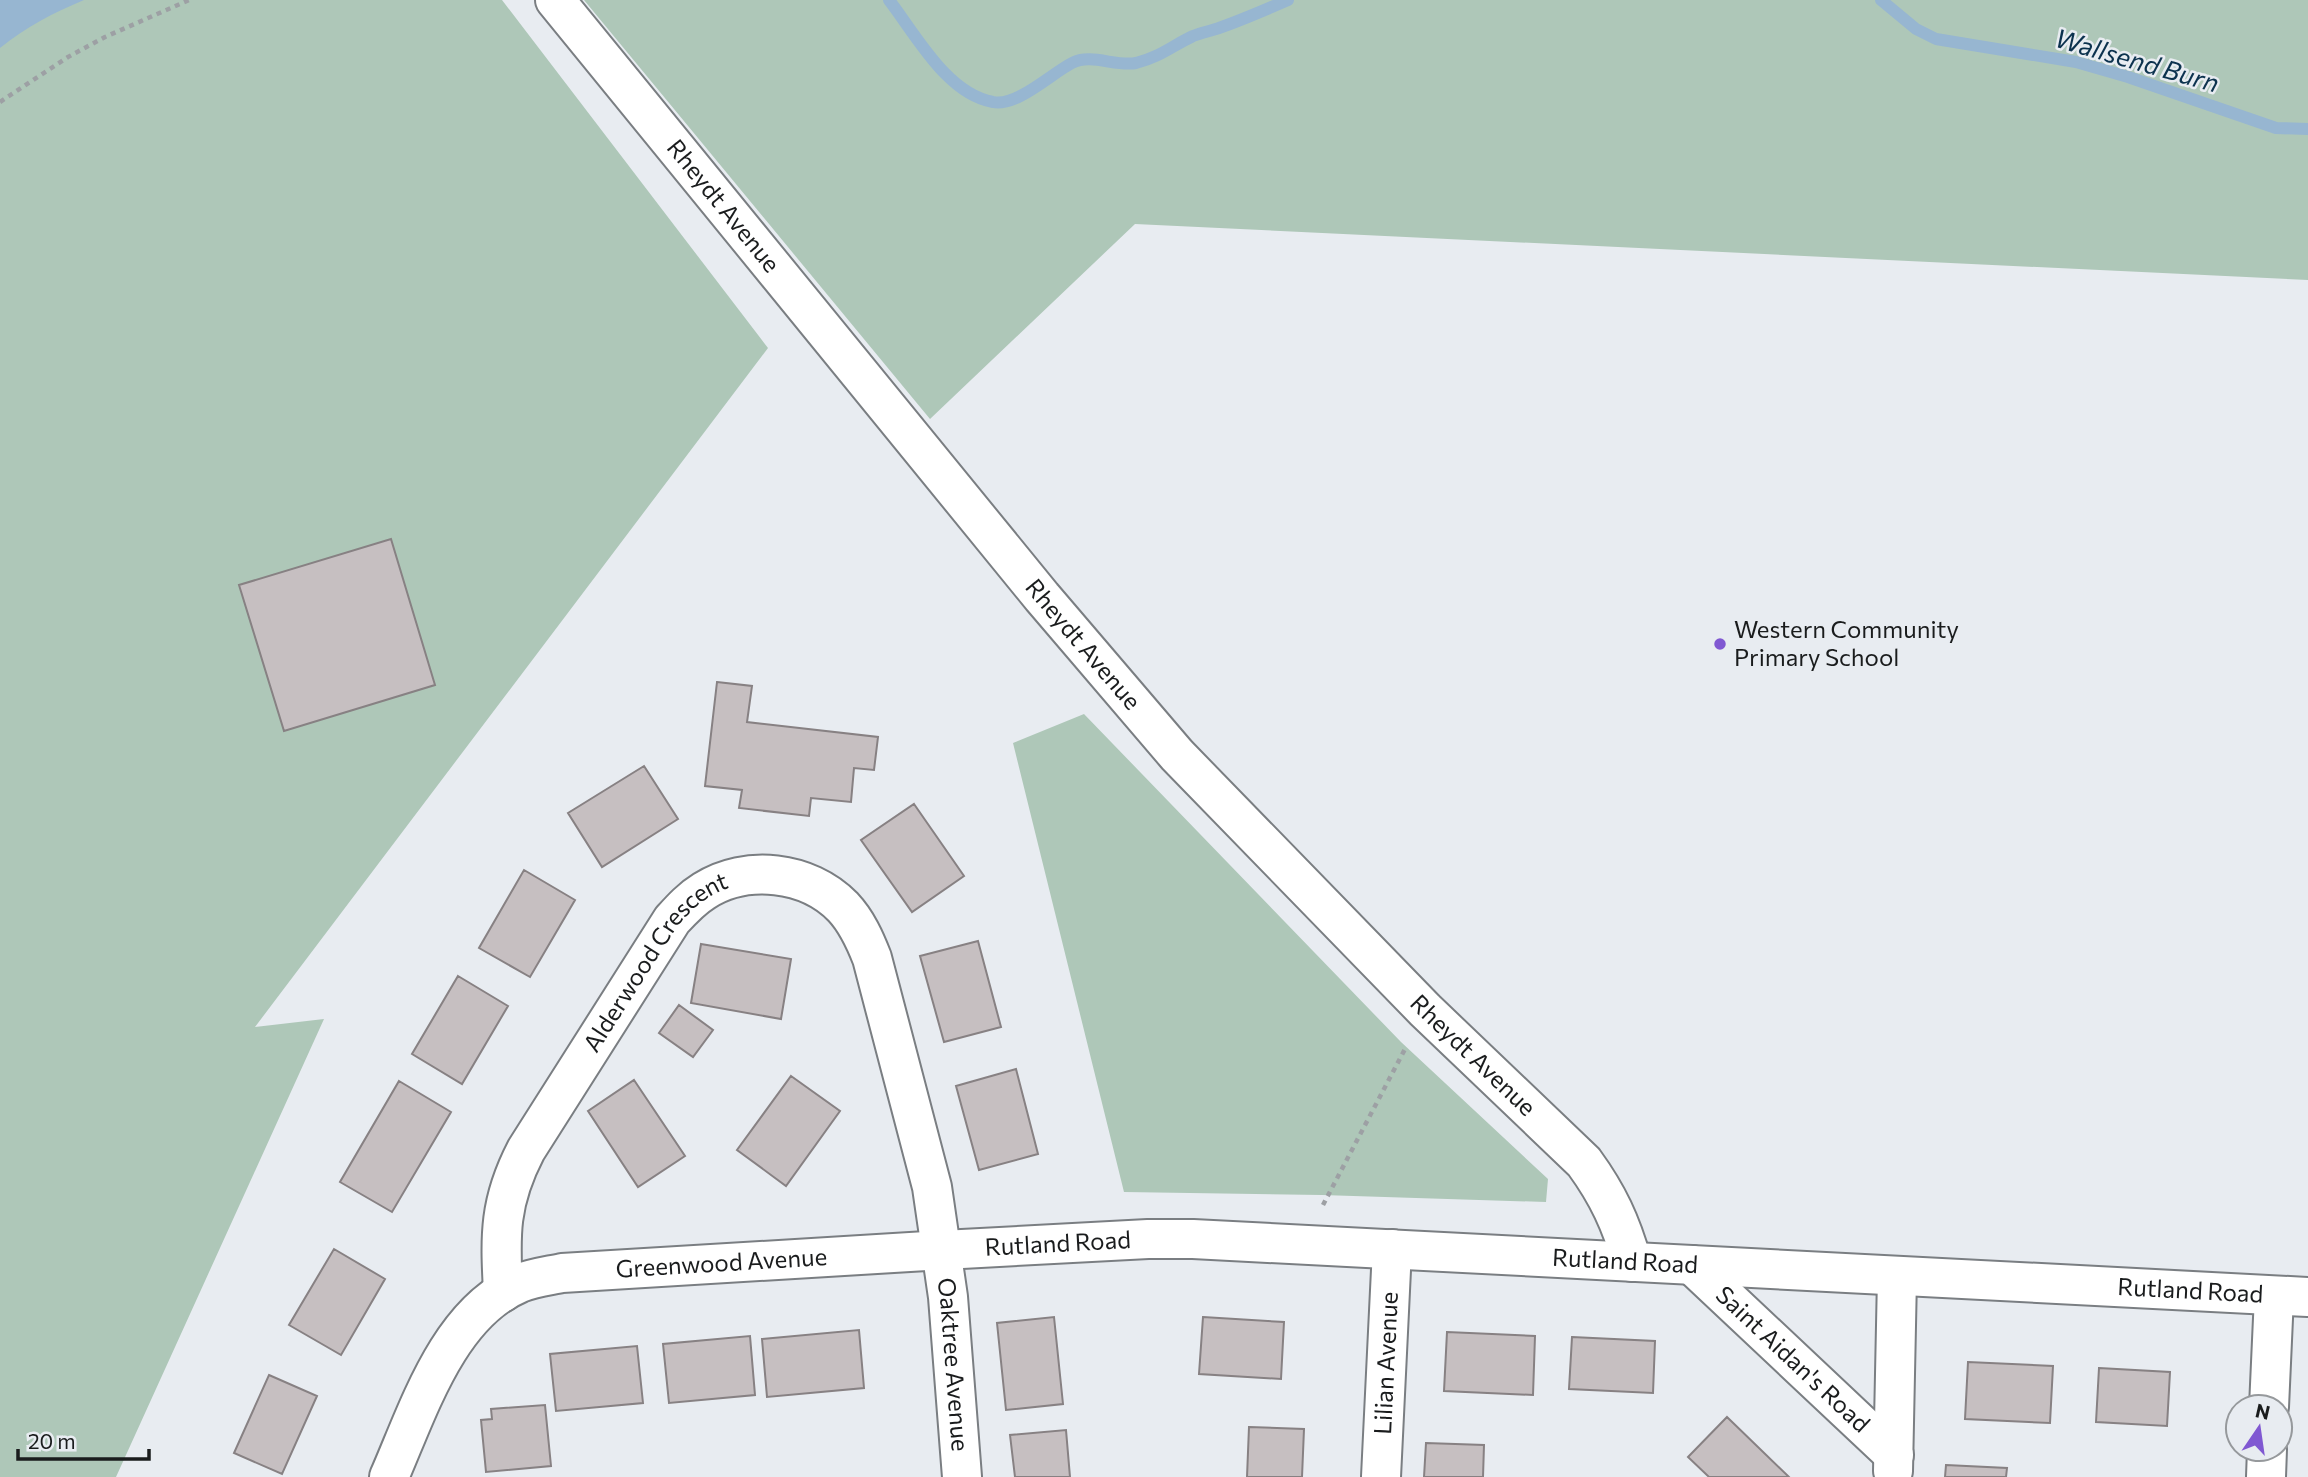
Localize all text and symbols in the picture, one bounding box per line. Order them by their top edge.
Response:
water label: Wallsend Burn [2052,21,2223,98]
street label: Rheydt Avenue [662,133,787,277]
street label: Rheydt Avenue [1020,572,1148,715]
place label: Western Community Primary School [1734,614,1959,671]
marker: Western Community Primary School [1712,636,1728,652]
street label: Alderwood Crescent [576,865,731,1057]
street label: Rheydt Avenue [1405,988,1543,1121]
street label: Rutland Road [984,1224,1132,1261]
street label: Greenwood Avenue [615,1241,828,1283]
street label: Rutland Road [1551,1242,1699,1278]
street label: Rutland Road [2117,1271,2264,1308]
street label: Oaktree Avenue [932,1275,976,1452]
street label: Saint Aidan's Road [1711,1279,1876,1438]
street label: Lilian Avenue [1367,1291,1403,1435]
north arrow [2224,1393,2294,1463]
text: N [2253,1398,2272,1424]
scale bar [18,1418,149,1462]
text: 20 m [28,1428,76,1453]

